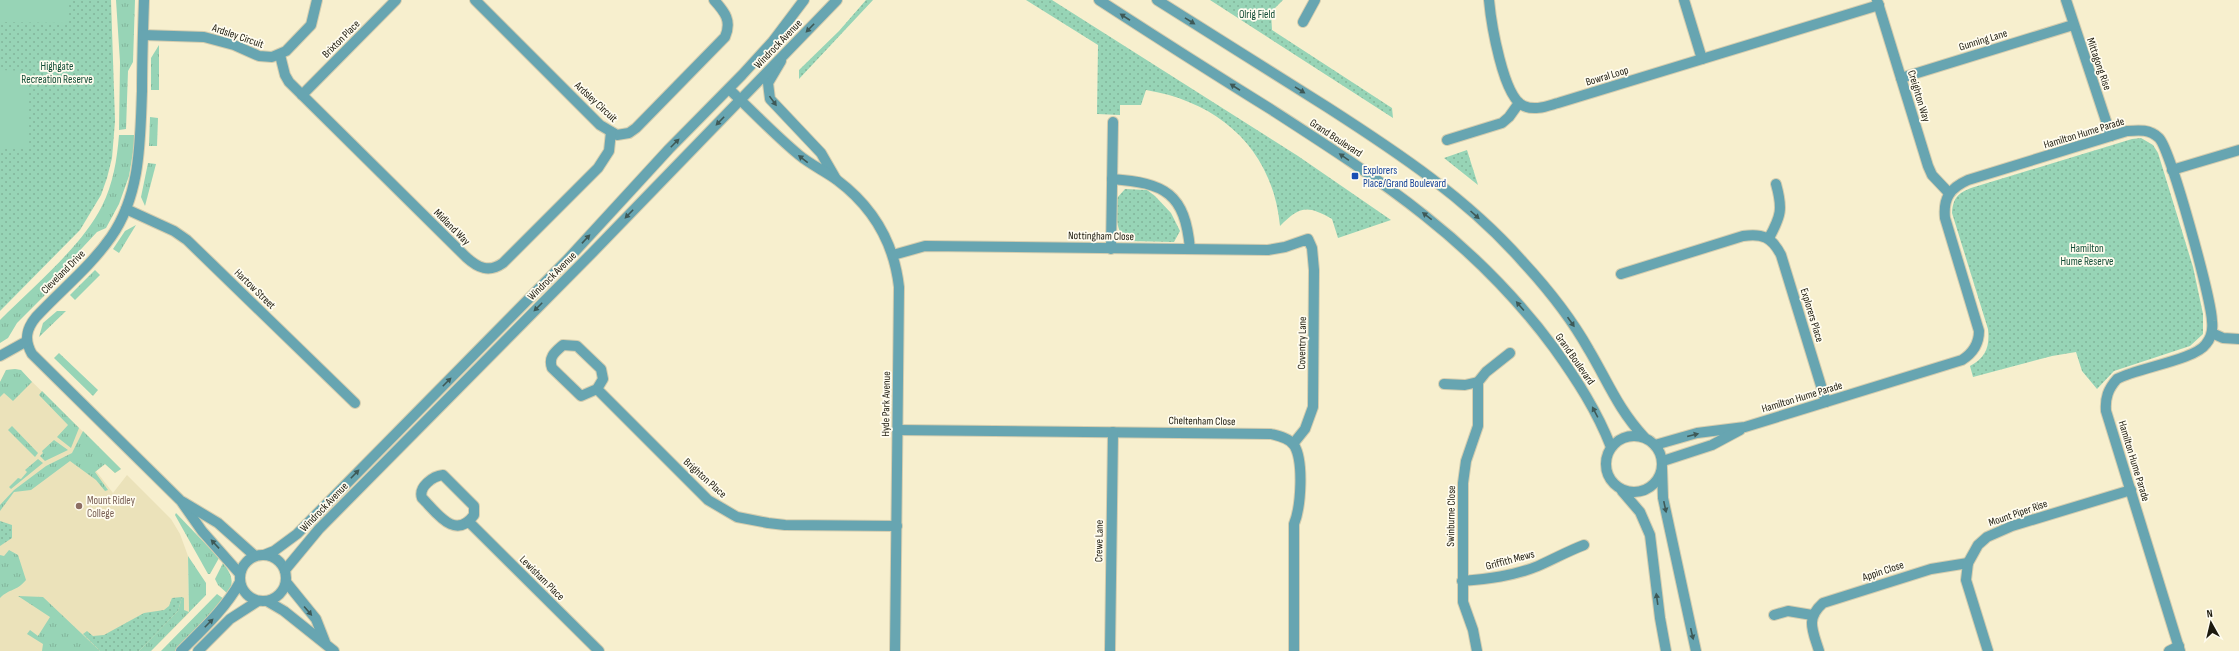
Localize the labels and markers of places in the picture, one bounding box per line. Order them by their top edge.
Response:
place label: Explorers Place/Grand Boulevard [1363,164,1446,190]
marker: Explorers Place/Grand Boulevard [1350,171,1360,181]
place label: Mount Ridley College [87,494,136,520]
marker: Mount Ridley College [74,501,84,511]

